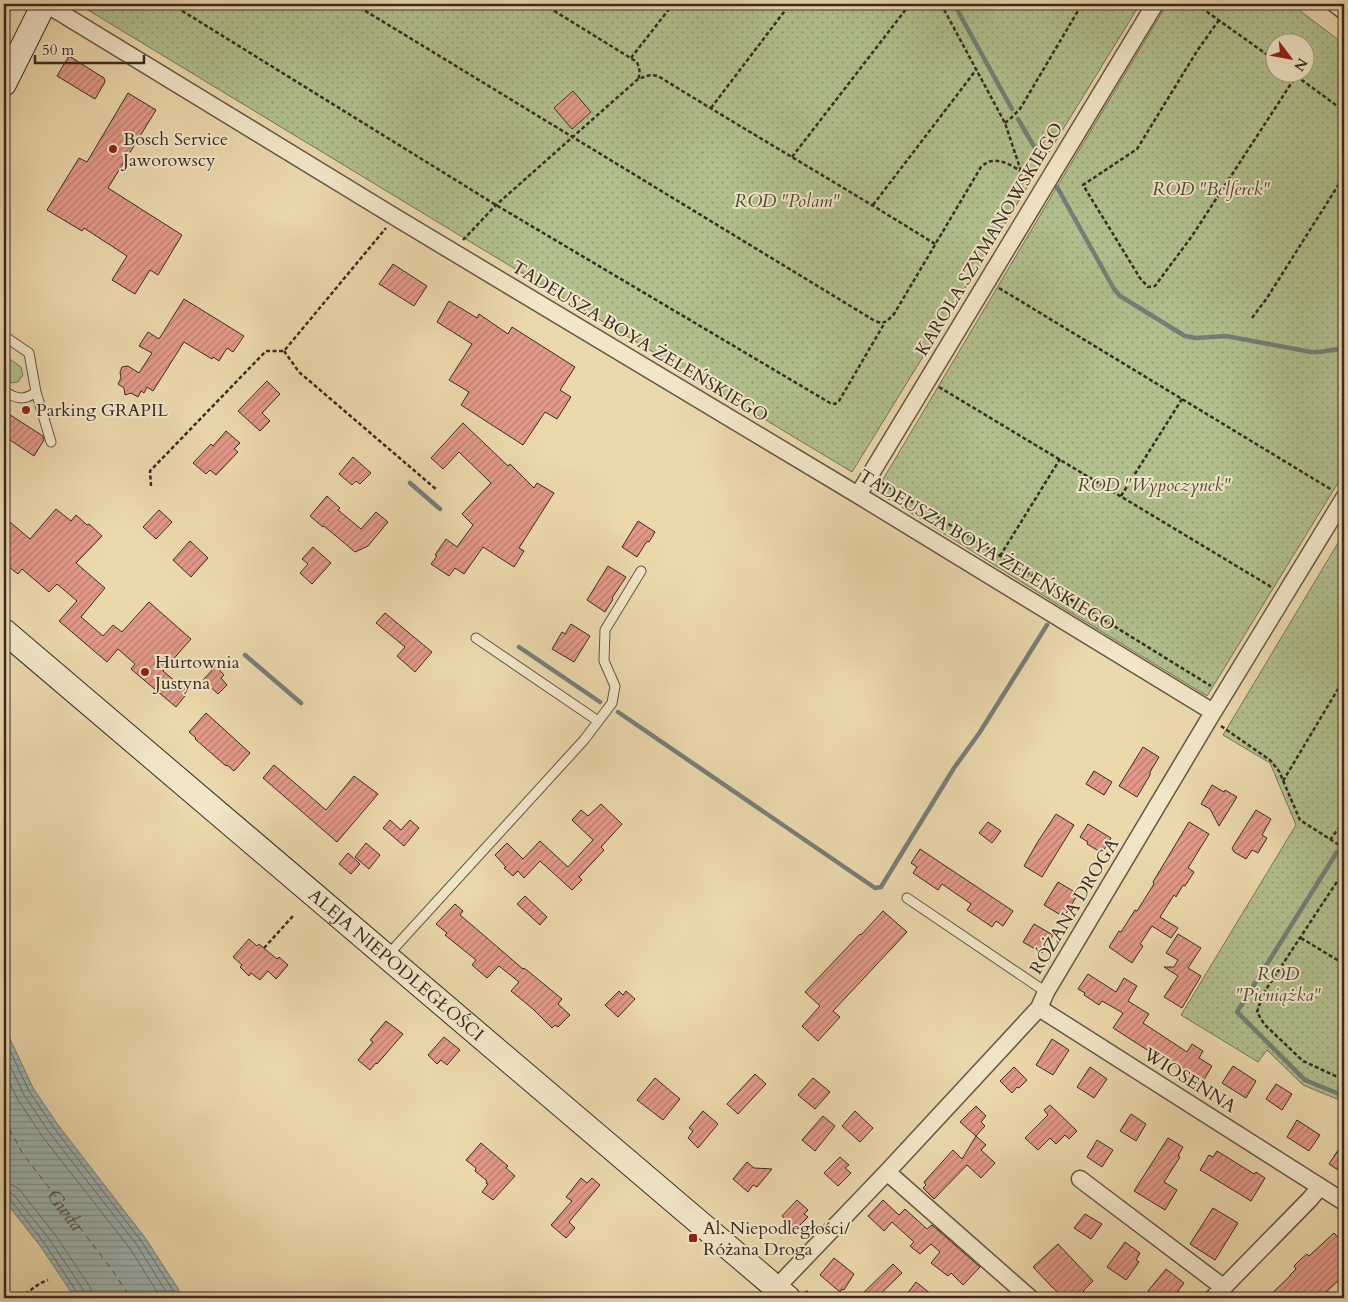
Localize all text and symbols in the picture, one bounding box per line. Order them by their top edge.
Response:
scale bar [35,32,144,64]
north arrow [1266,32,1316,82]
text: 50 m [42,40,74,60]
text: N [1289,54,1312,75]
street label: KAROLA SZYMANOWSKIEGO [910,118,1069,361]
place label: Bosch Service Jaworowscy [120,127,228,173]
marker: Bosch Service Jaworowscy [107,143,119,155]
park label: ROD "Belferek" [1152,177,1271,202]
park label: ROD "Polam" [734,189,841,214]
street label: TADEUSZA BOYA ŻELEŃSKIEGO [507,255,773,428]
place label: Parking GRAPIL [36,398,168,423]
marker: Parking GRAPIL [20,404,32,416]
street label: TADEUSZA BOYA ŻELEŃSKIEGO [854,464,1120,637]
park label: ROD "Wypoczynek" [1077,473,1231,498]
place label: Hurtownia Justyna [152,650,240,696]
marker: Hurtownia Justyna [139,666,151,678]
street label: RÓŻANA DROGA [1024,833,1125,979]
street label: ALEJA NIEPODLEGŁOŚCI [303,883,489,1047]
park label: ROD "Pieniążka" [1235,962,1322,1008]
street label: WIOSENNA [1138,1041,1241,1119]
water label: Gwda [41,1184,90,1237]
place label: Al. Niepodległości/ Różana Droga [703,1216,850,1262]
marker: Al. Niepodległości/ Różana Droga [687,1232,699,1244]

